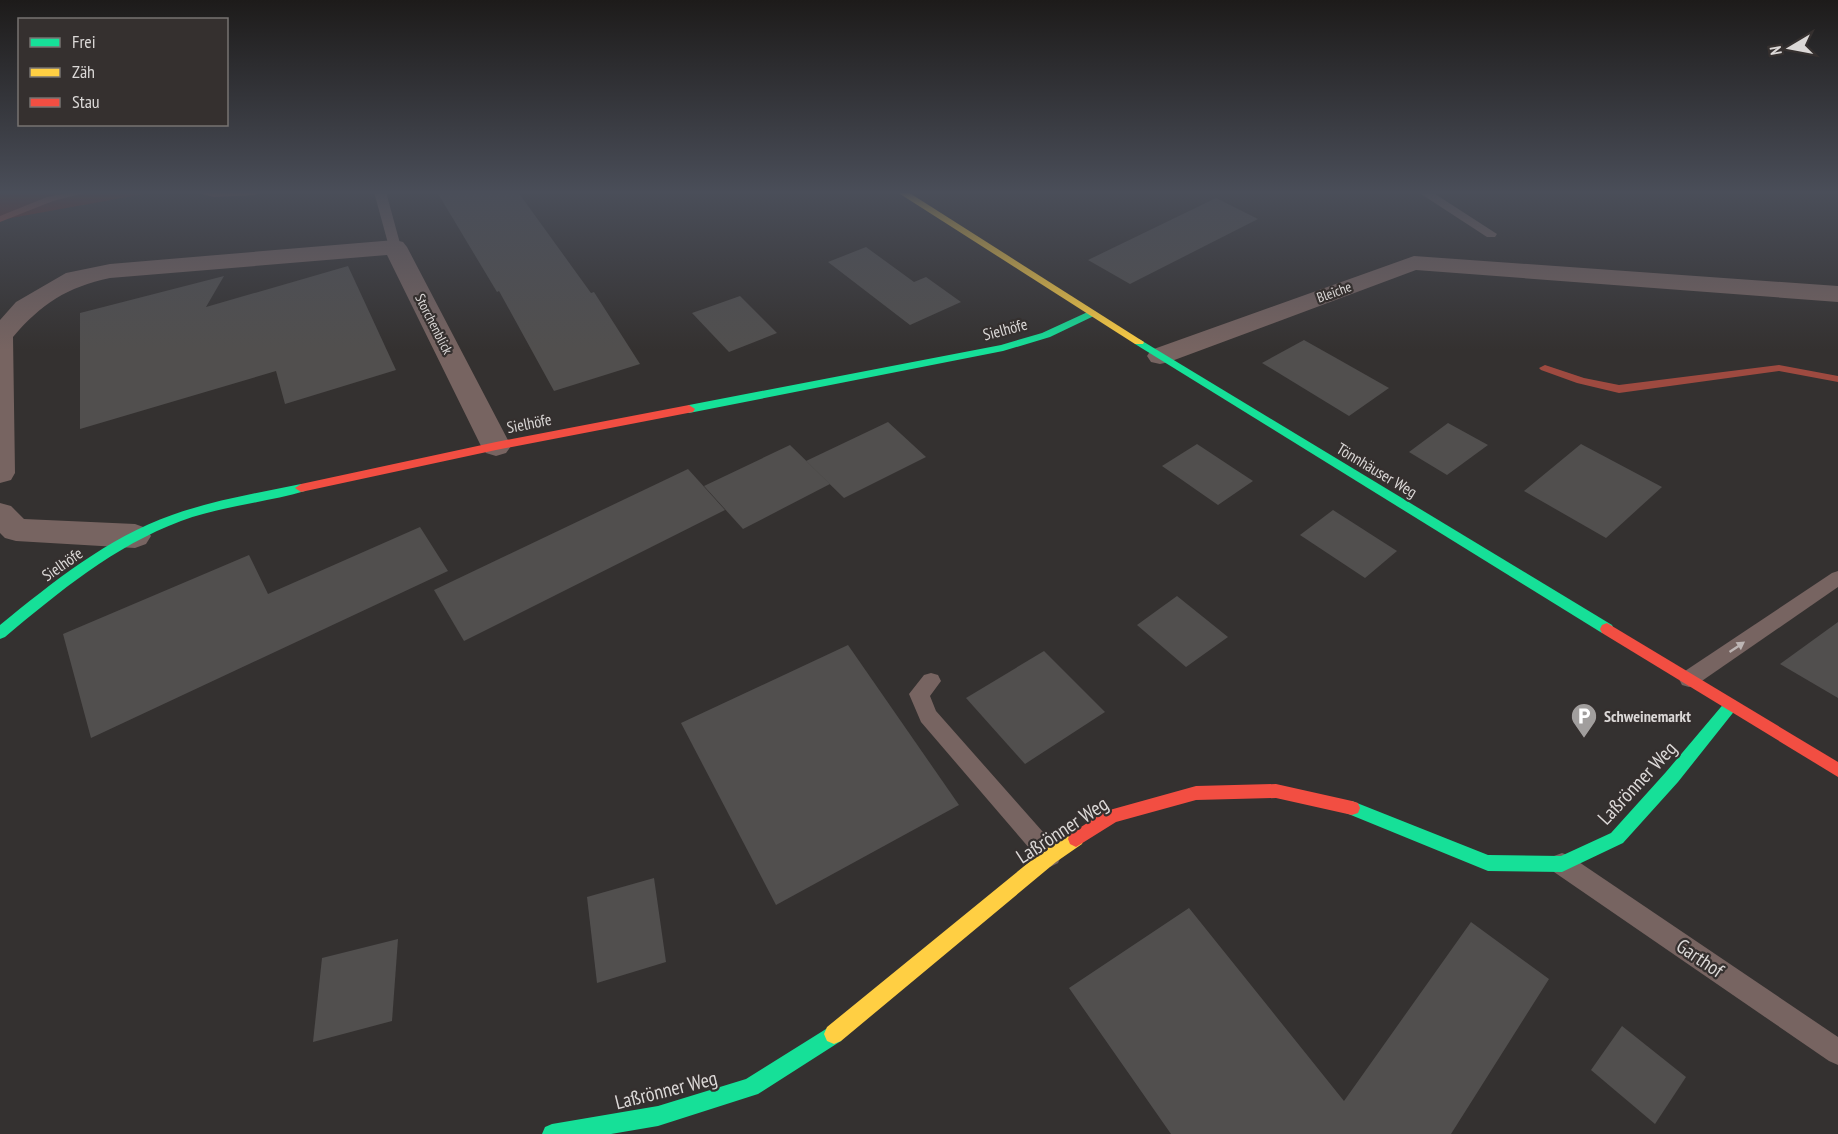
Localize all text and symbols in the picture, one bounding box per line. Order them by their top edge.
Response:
legend [18,18,228,126]
north arrow [1760,18,1820,78]
text: Frei [72,30,96,53]
text: N [1765,45,1786,57]
text: Zäh [72,60,95,83]
text: Stau [72,90,100,113]
street label: Bleiche [1314,277,1354,307]
street label: Storchenblick [411,291,457,358]
street label: Sielhöfe [981,314,1029,344]
street label: Sielhöfe [505,409,553,437]
street label: Tönnhäuser Weg [1333,438,1421,502]
street label: Sielhöfe [38,543,86,585]
one-way arrow [1729,641,1745,652]
parking icon: Schweinemarkt [1569,701,1599,739]
place label: Schweinemarkt [1604,706,1691,726]
street label: Laßrönner Weg [1592,736,1682,830]
street label: Laßrönner Weg [1011,791,1113,869]
street label: Garthof [1671,933,1729,984]
street label: Laßrönner Weg [612,1065,720,1115]

